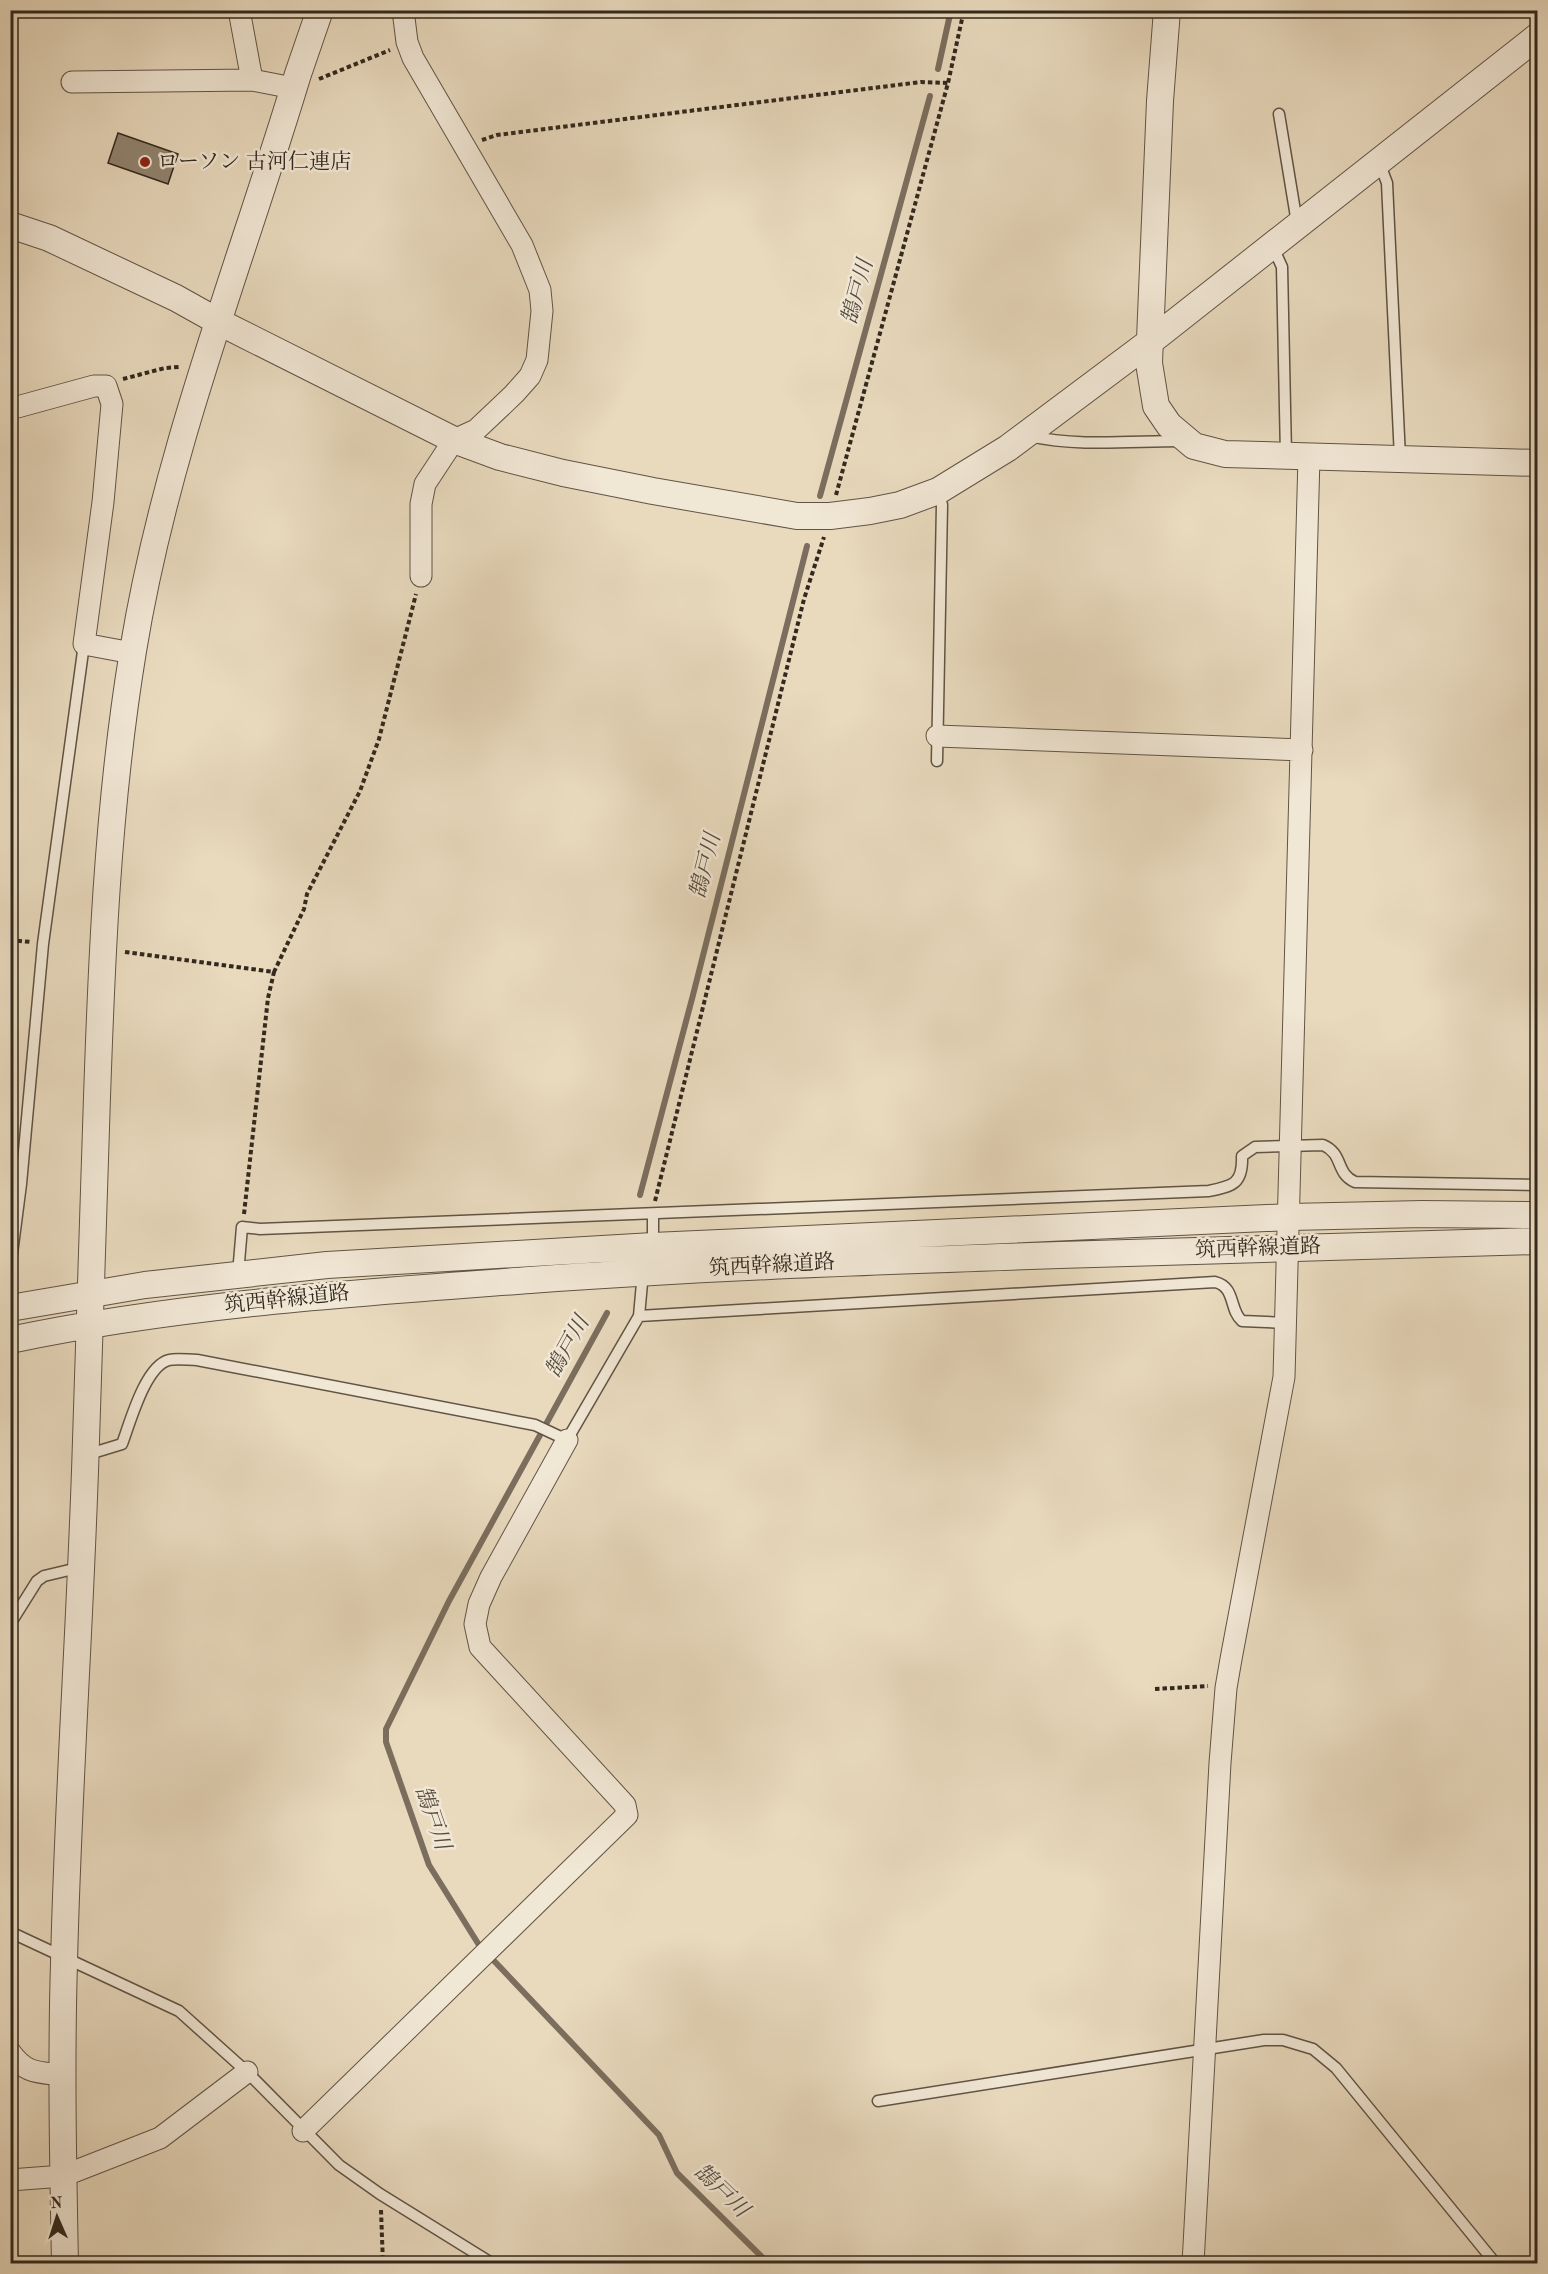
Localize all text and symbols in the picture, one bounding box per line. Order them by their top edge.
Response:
place label: ローソン 古河仁連店 [157,150,351,173]
marker: ローソン 古河仁連店 [138,155,152,169]
water label: 鵠戸川 [837,255,878,327]
water label: 鵠戸川 [685,829,725,901]
street label: 筑西幹線道路 [1195,1234,1321,1262]
street label: 筑西幹線道路 [708,1250,835,1280]
street label: 筑西幹線道路 [223,1281,351,1317]
water label: 鵠戸川 [541,1310,595,1381]
water label: 鵠戸川 [411,1783,456,1855]
water label: 鵠戸川 [690,2159,755,2223]
north arrow [27,2187,87,2247]
text: N [50,2196,64,2212]

